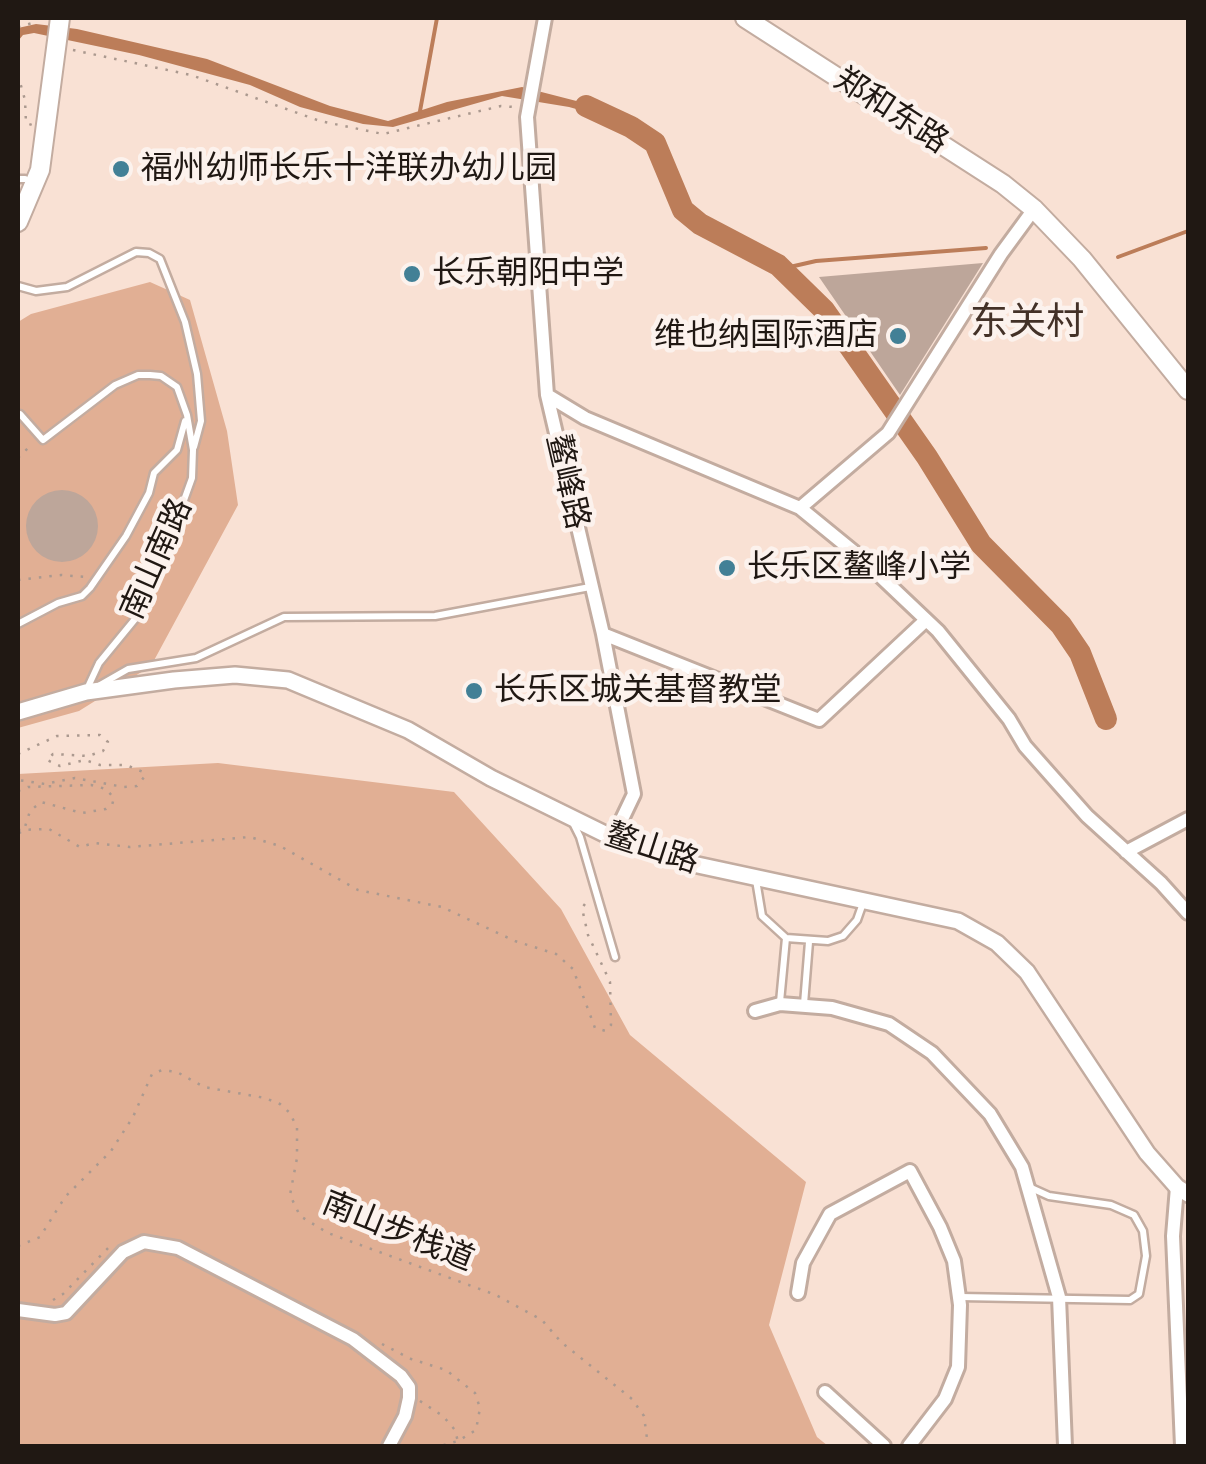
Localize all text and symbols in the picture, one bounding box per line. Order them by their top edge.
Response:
street label: 郑和东路 [827,60,955,162]
place label: 福州幼师长乐十洋联办幼儿园 [141,150,557,188]
marker: 福州幼师长乐十洋联办幼儿园 [110,158,132,180]
place label: 长乐朝阳中学 [432,255,624,293]
marker: 长乐朝阳中学 [401,263,423,285]
district label: 东关村 [970,300,1084,346]
place label: 维也纳国际酒店 [654,317,878,355]
marker: 维也纳国际酒店 [887,325,909,347]
street label: 鳌峰路 [537,431,597,533]
street label: 南山南路 [113,493,201,625]
place label: 长乐区鳌峰小学 [747,549,971,587]
marker: 长乐区鳌峰小学 [716,557,738,579]
place label: 长乐区城关基督教堂 [494,672,782,710]
marker: 长乐区城关基督教堂 [463,680,485,702]
street label: 鳌山路 [600,816,704,882]
street label: 南山步栈道 [317,1184,479,1280]

